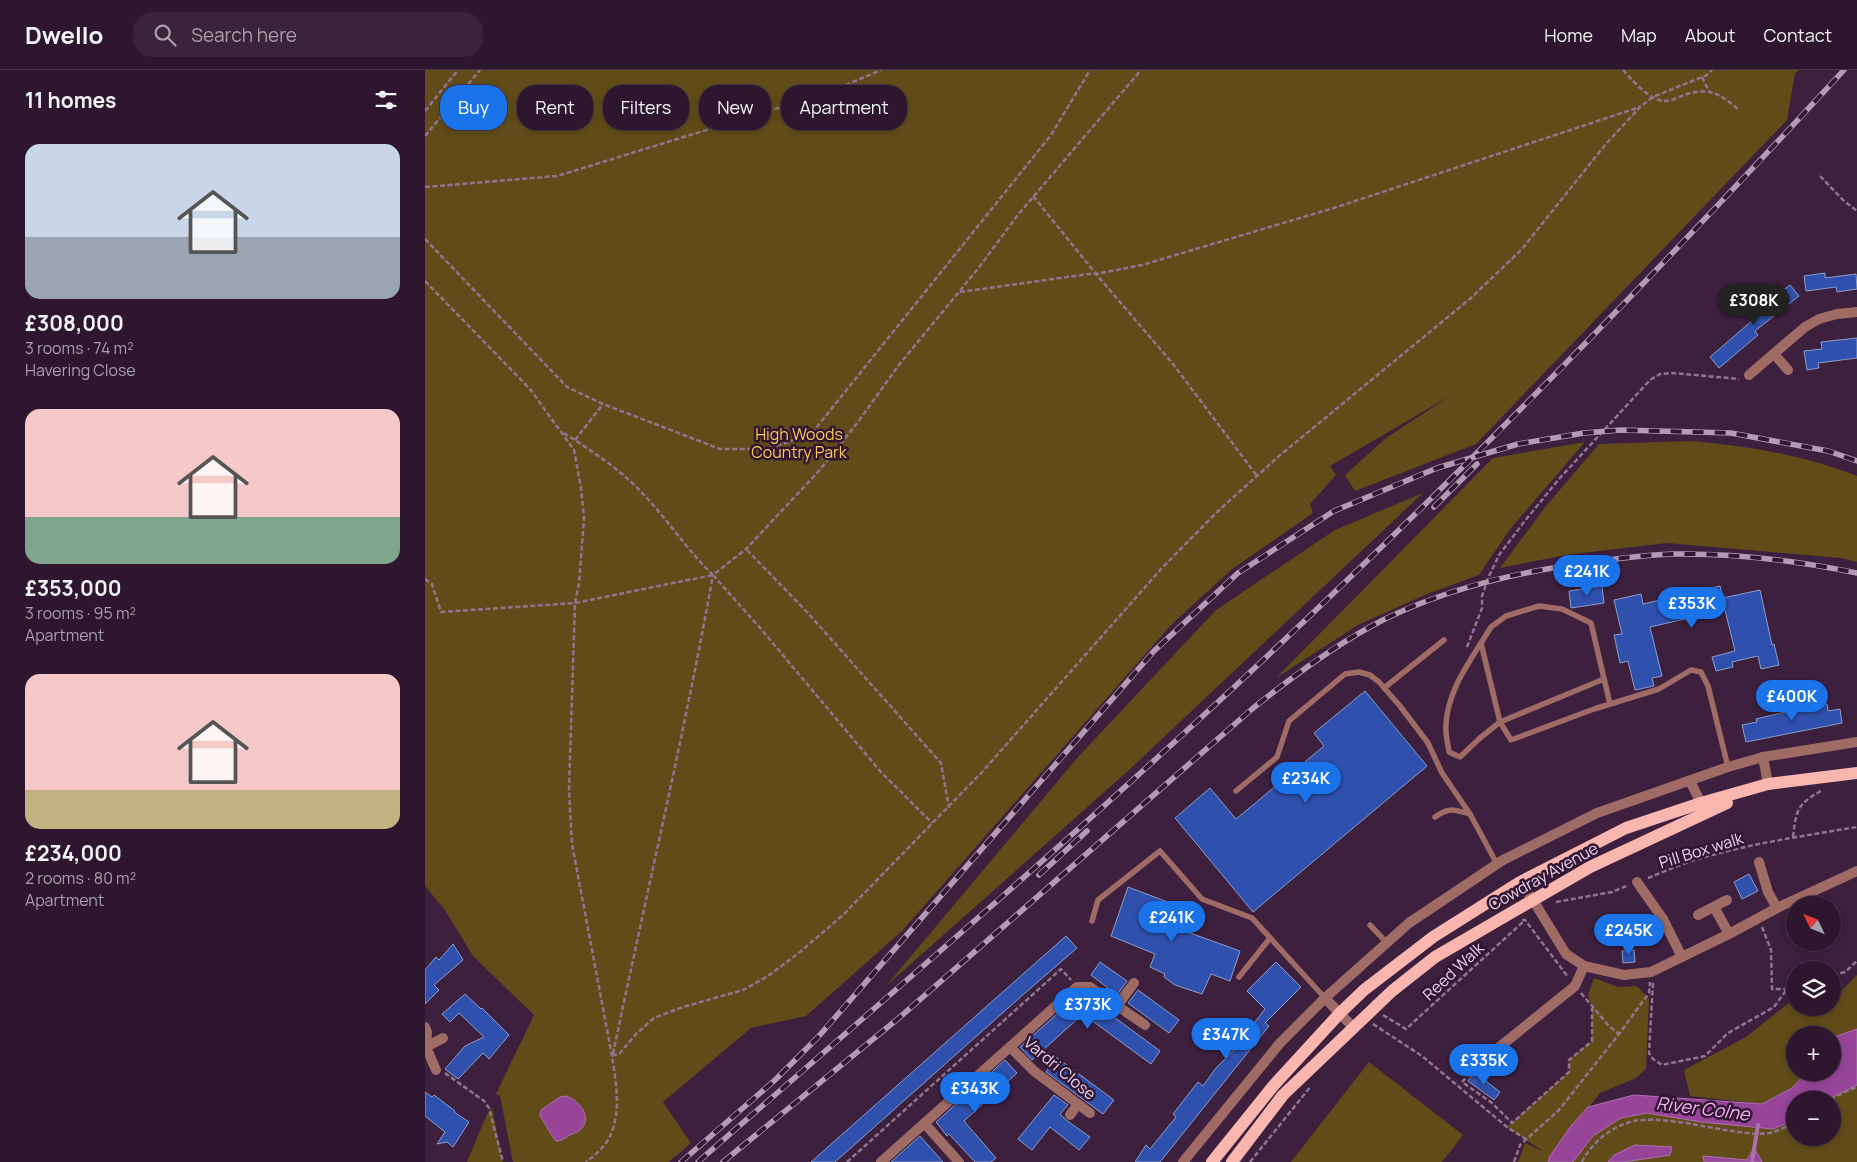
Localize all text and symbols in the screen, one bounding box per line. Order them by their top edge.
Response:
search box [133,12,483,57]
text: Dwello [25,18,103,51]
icon: search [151,21,179,49]
text: Search here [191,22,297,48]
text: Home [1544,23,1593,47]
text: Map [1621,23,1657,47]
text: About [1685,23,1735,47]
text: Contact [1763,23,1832,47]
chip: Buy [440,85,507,130]
chip: Rent [517,85,593,130]
chip: Filters [603,85,689,130]
chip: New [699,85,771,130]
chip: Apartment [781,85,907,130]
text: 11 homes [25,86,116,114]
icon: filters [372,86,400,114]
icon: home [168,177,258,267]
pin: £308K [1719,284,1789,326]
text: £308K [1729,289,1779,311]
text: £308,000 [25,309,124,337]
text: 3 rooms · 74 m² [25,337,134,359]
text: Havering Close [25,359,136,381]
park label: High Woods Country Park [751,423,848,463]
icon: home [168,442,258,532]
pin: £241K [1552,554,1622,597]
text: £241K [1564,560,1610,582]
text: £353,000 [25,574,122,602]
pin: £353K [1657,586,1727,629]
text: £353K [1668,592,1716,614]
text: 3 rooms · 95 m² [25,602,136,624]
text: Apartment [25,624,104,646]
pin: £400K [1757,680,1827,722]
text: £400K [1767,685,1817,707]
icon: home [168,707,258,797]
pin: £234K [1271,762,1341,804]
text: £234K [1282,767,1330,789]
street label: Pill Box walk [1656,826,1747,873]
street label: Cowdray Avenue [1484,837,1602,915]
text: £234,000 [25,839,122,867]
text: 2 rooms · 80 m² [25,867,136,889]
text: Apartment [25,889,104,911]
north arrow [1786,896,1841,951]
map controls [1786,896,1841,1146]
pin: £241K [1137,900,1207,943]
text: £241K [1149,906,1195,928]
pin: £245K [1594,914,1664,956]
text: £245K [1605,919,1653,941]
street label: Reed Walk [1418,936,1489,1005]
button: layers [1786,961,1841,1016]
pin: £373K [1053,988,1123,1030]
text: £373K [1065,993,1111,1015]
pin: £347K [1191,1018,1261,1060]
text: £347K [1202,1023,1250,1045]
button: + [1786,1026,1841,1081]
street label: Vardri Close [1019,1031,1101,1105]
pin: £335K [1449,1044,1519,1086]
text: £335K [1460,1049,1508,1071]
pin: £343K [940,1072,1010,1114]
text: £343K [951,1077,999,1099]
water label: River Colne [1655,1090,1752,1126]
button: − [1786,1091,1841,1146]

